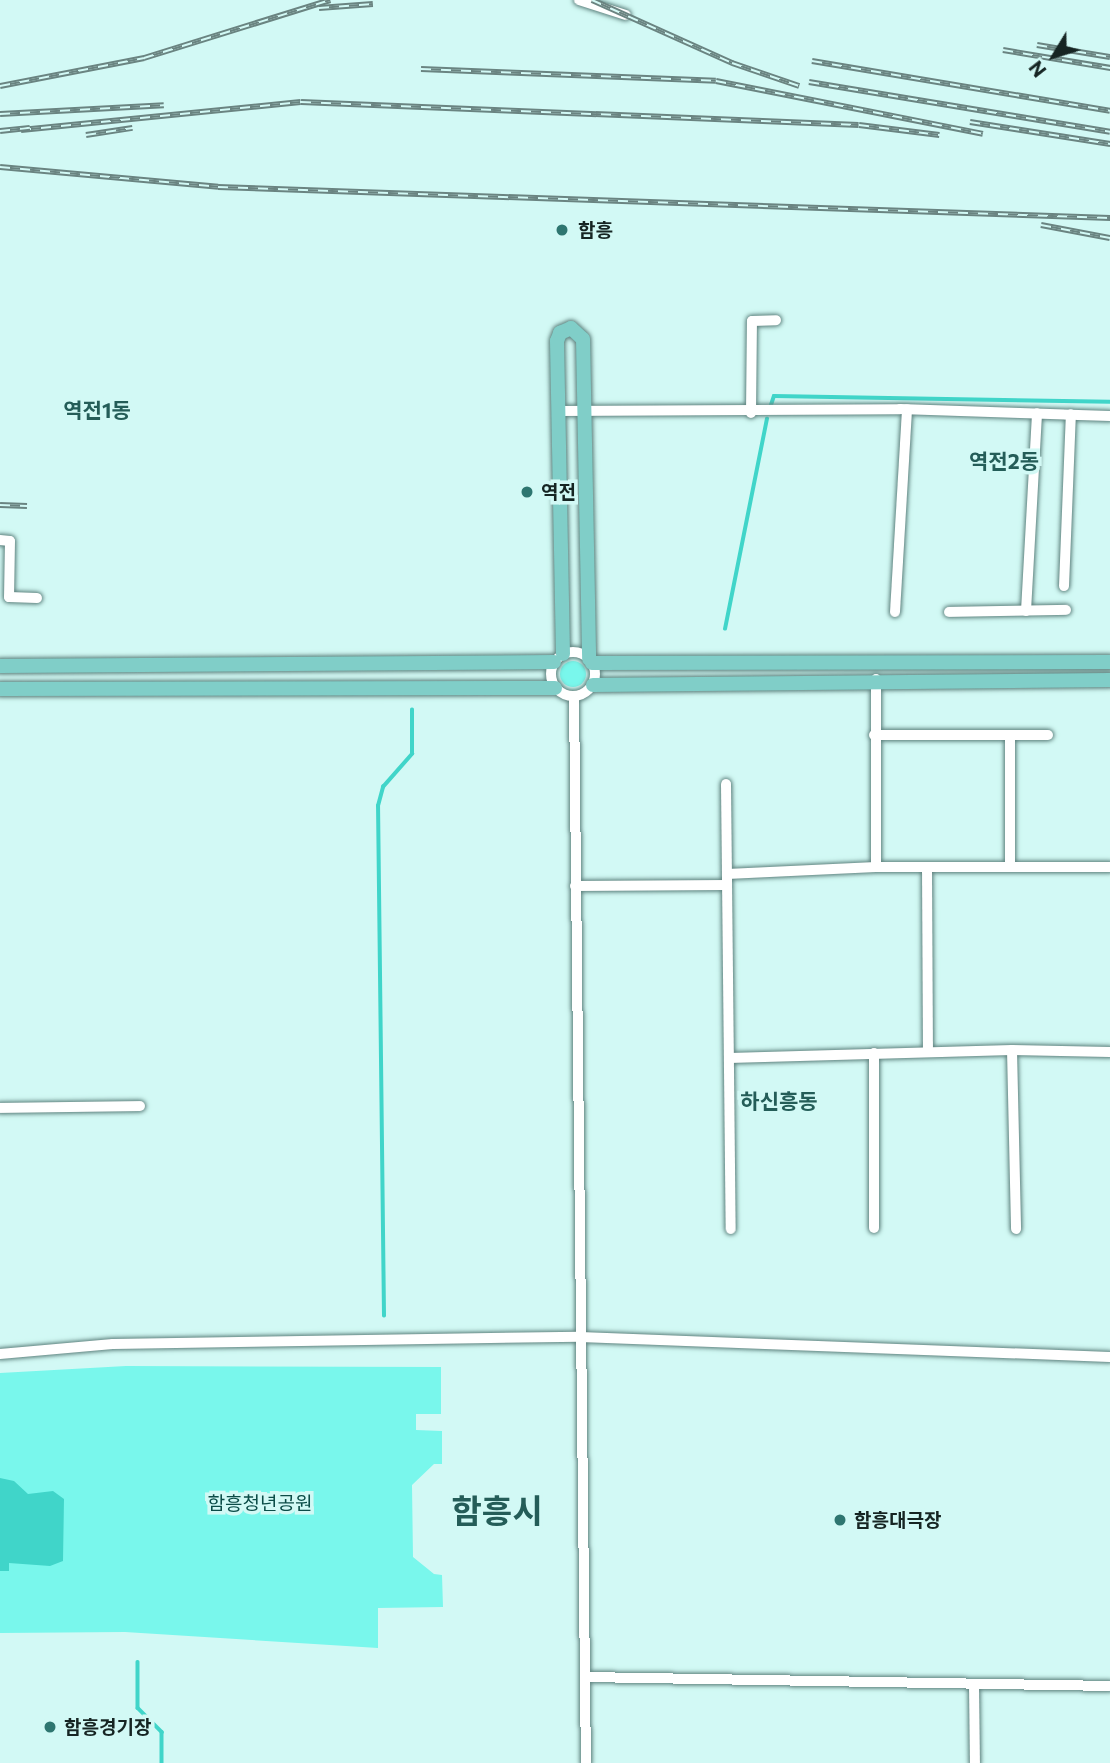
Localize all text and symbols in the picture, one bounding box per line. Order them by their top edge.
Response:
north arrow [1019,21,1089,91]
text: N [1024,57,1051,82]
place label: 함흥 [578,219,613,241]
marker: 함흥 [552,220,572,240]
district label: 역전1동 [63,397,131,423]
district label: 역전2동 [969,448,1039,474]
place label: 역전 [541,481,576,503]
marker: 역전 [519,484,535,500]
district label: 하신흥동 [740,1088,818,1114]
district label: 함흥시 [451,1490,543,1530]
park label: 함흥청년공원 [208,1492,312,1514]
place label: 함흥대극장 [854,1509,941,1531]
marker: 함흥대극장 [832,1512,848,1528]
place label: 함흥경기장 [64,1716,151,1738]
marker: 함흥경기장 [42,1719,58,1735]

